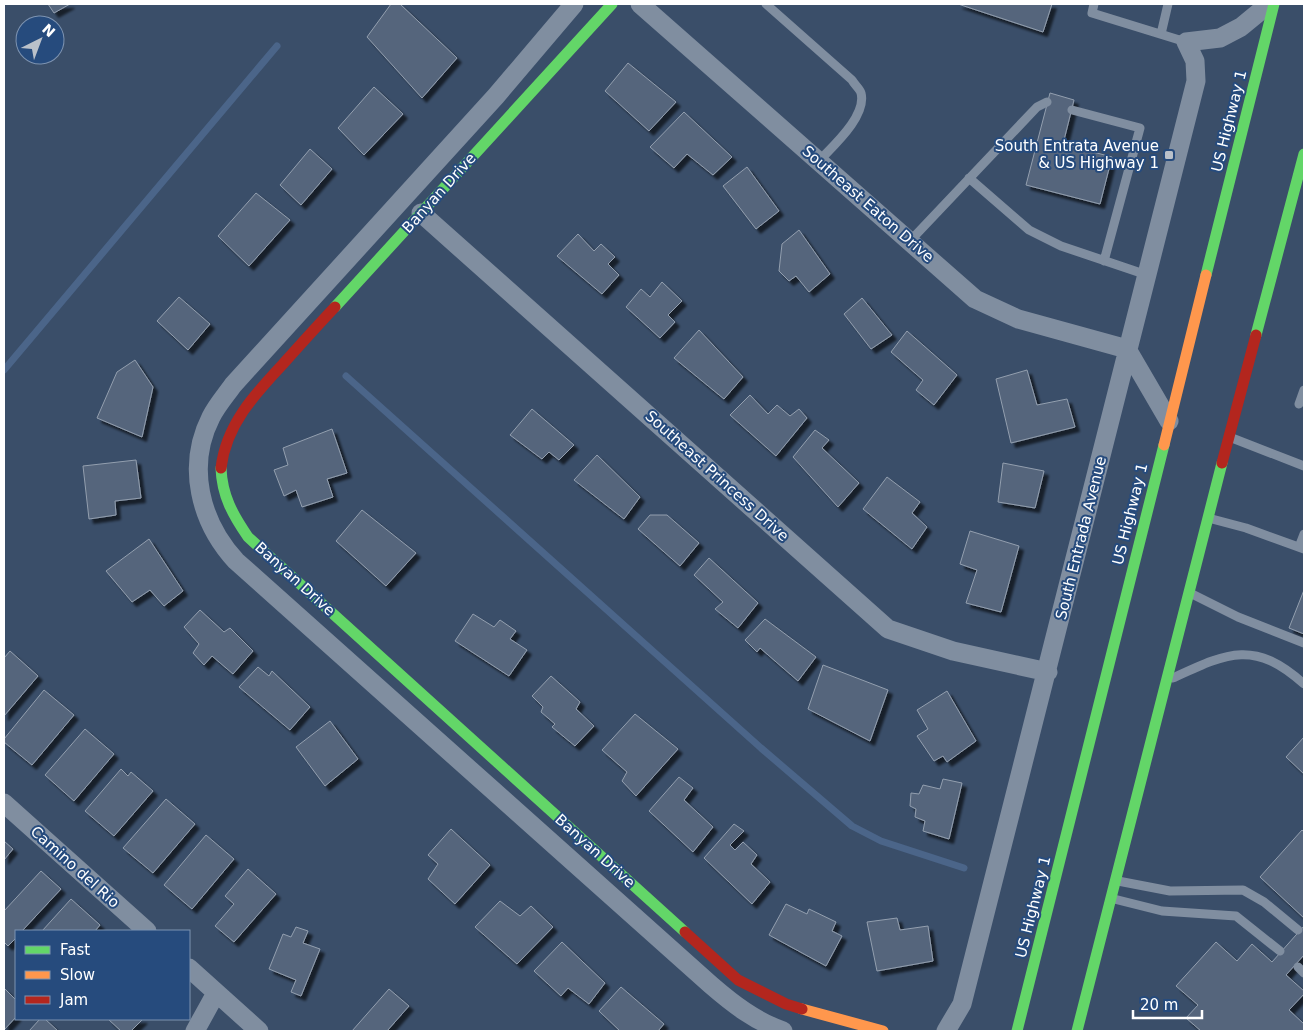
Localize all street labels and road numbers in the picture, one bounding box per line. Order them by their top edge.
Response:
street label: US Highway 1 [1208,68,1250,174]
street label: Southeast Eaton Drive [799,142,937,266]
street label: Banyan Drive [398,149,480,237]
street label: Southeast Princess Drive [642,407,792,545]
street label: South Entrada Avenue [1052,454,1110,622]
street label: US Highway 1 [1109,461,1151,567]
street label: Banyan Drive [251,538,339,620]
street label: Banyan Drive [551,810,639,892]
street label: Camino del Rio [27,822,123,912]
street label: US Highway 1 [1012,854,1054,960]

